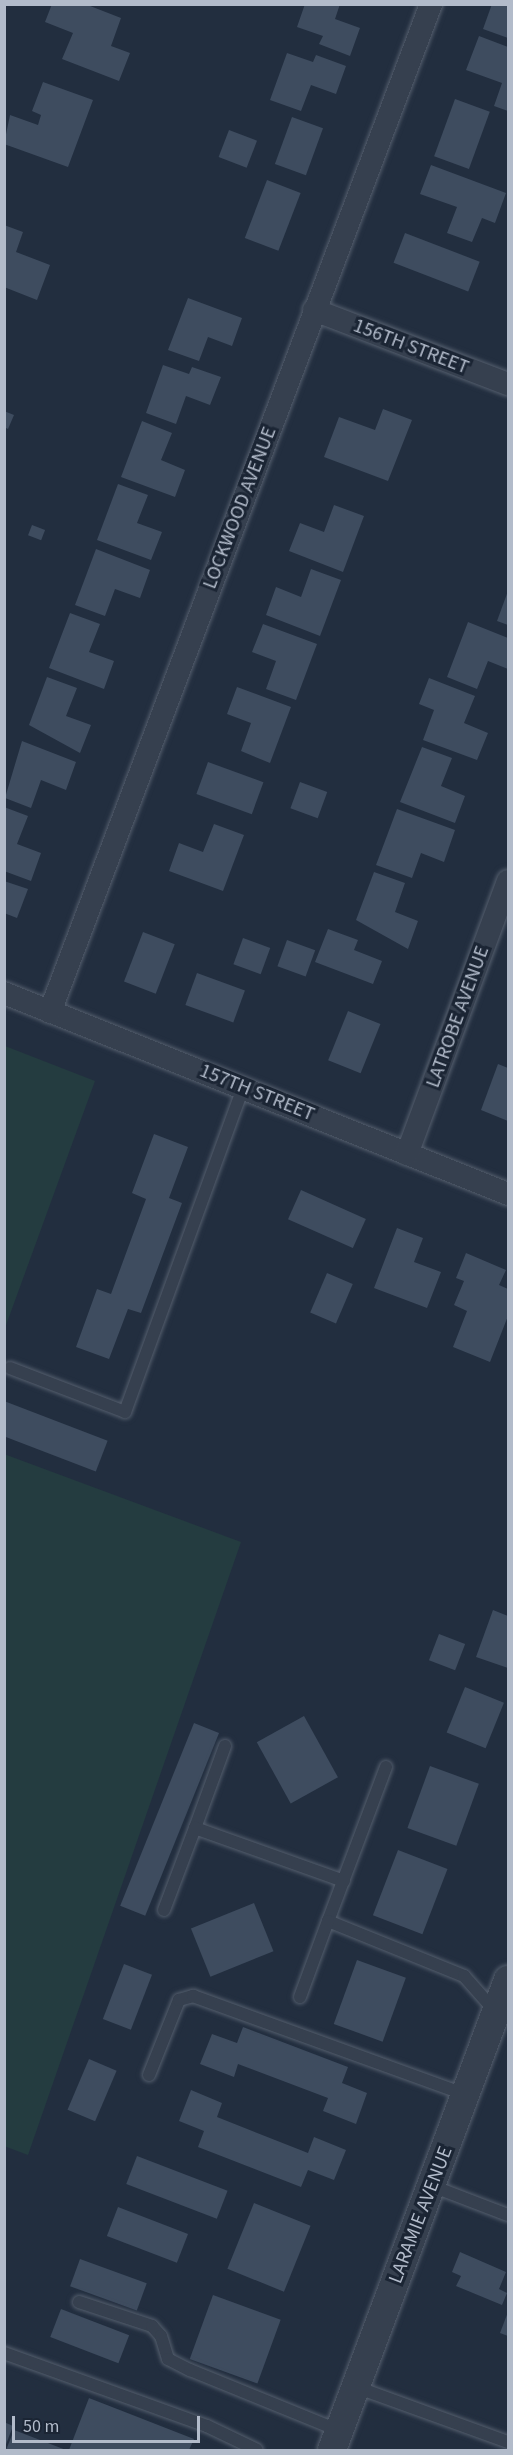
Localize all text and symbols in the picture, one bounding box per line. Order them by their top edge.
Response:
street label: 156TH STREET [350,314,472,380]
street label: LOCKWOOD AVENUE [198,424,282,592]
street label: LATROBE AVENUE [421,943,495,1091]
street label: 157TH STREET [196,1059,318,1127]
street label: LARAMIE AVENUE [384,2143,458,2287]
scale bar [15,2404,202,2442]
text: 50 m [23,2414,59,2439]

